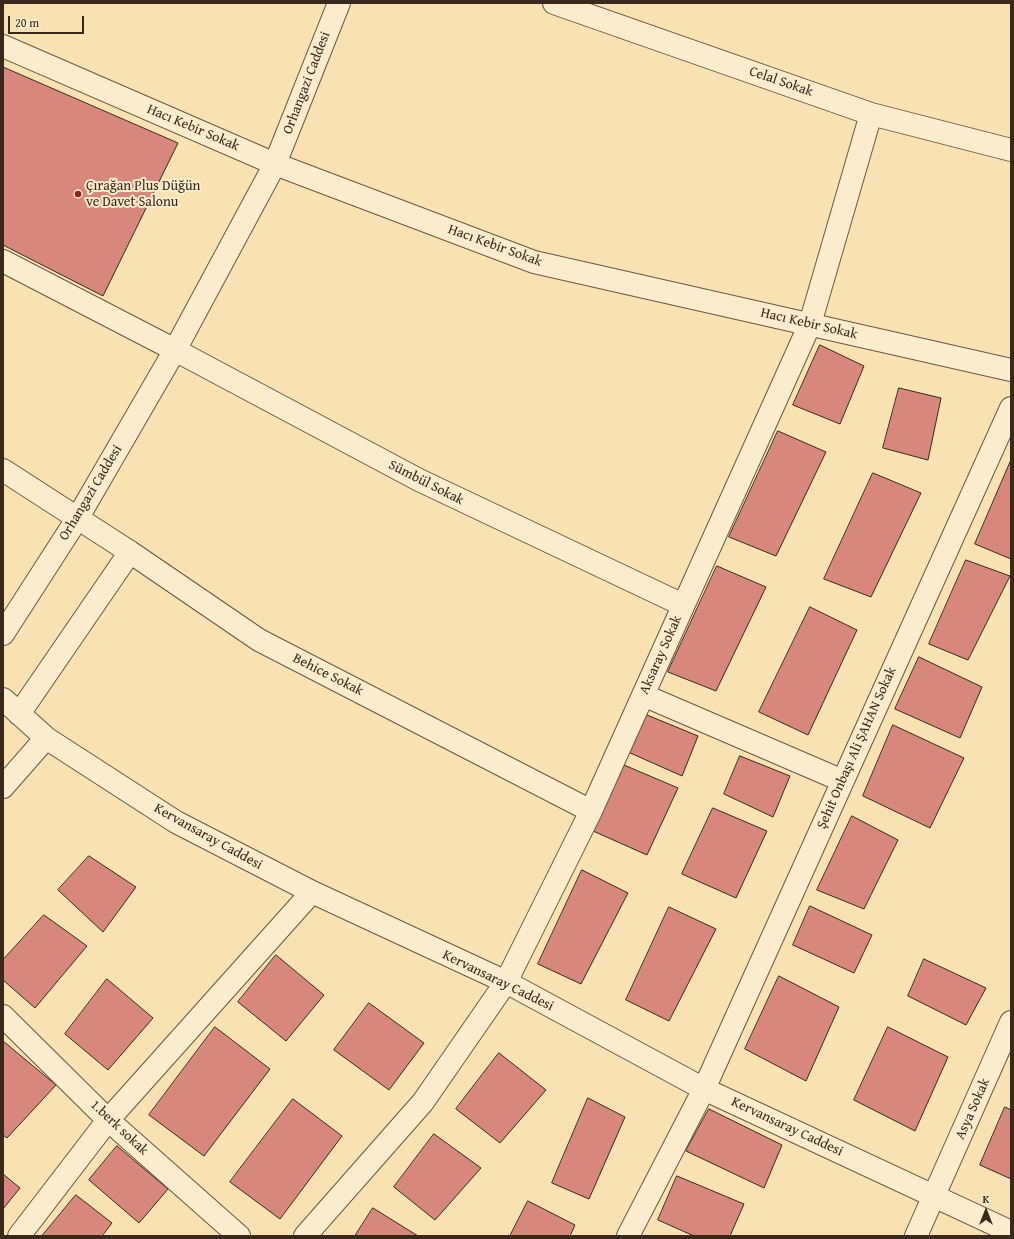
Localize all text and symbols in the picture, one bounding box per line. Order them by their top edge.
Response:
scale bar [10,8,86,34]
text: 20 m [15,14,39,31]
street label: Orhangazi Caddesi [280,29,334,137]
street label: Celal Sokak [747,63,815,101]
street label: Hacı Kebir Sokak [144,101,242,155]
place label: Çırağan Plus Düğün ve Davet Salonu [86,178,200,210]
marker: Çırağan Plus Düğün ve Davet Salonu [73,189,83,199]
street label: Hacı Kebir Sokak [446,221,544,271]
street label: Hacı Kebir Sokak [759,305,859,343]
street label: Orhangazi Caddesi [56,442,126,544]
street label: Sümbül Sokak [385,457,467,509]
street label: Aksaray Sokak [636,613,686,697]
street label: Behice Sokak [290,650,366,700]
street label: Şehit Onbaşı Ali ŞAHAN Sokak [814,664,900,832]
street label: Kervansaray Caddesi [151,800,265,874]
street label: Kervansaray Caddesi [440,947,556,1015]
street label: Asya Sokak [952,1076,994,1142]
street label: Kervansaray Caddesi [728,1094,846,1160]
street label: 1.berk sokak [86,1097,152,1159]
north arrow [966,1191,1006,1231]
text: K [983,1191,989,1207]

